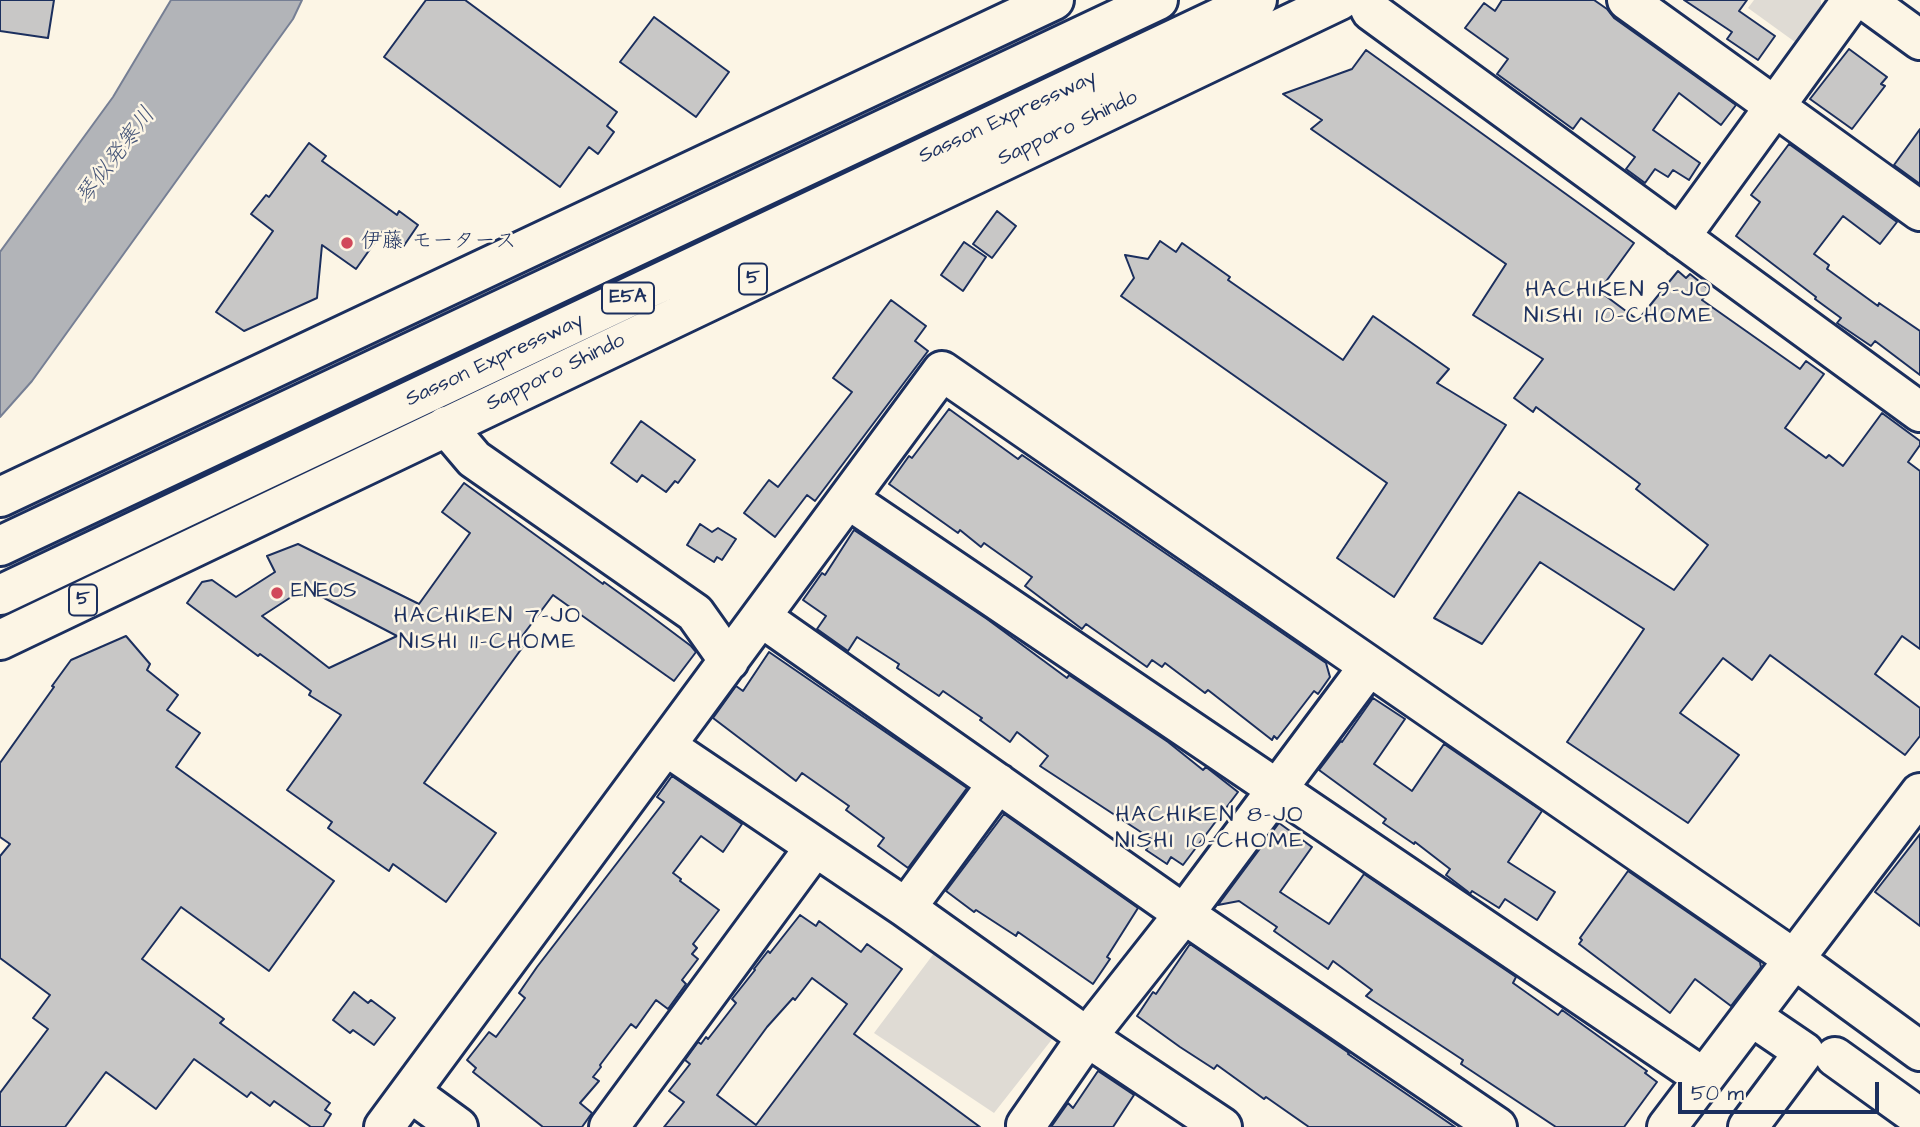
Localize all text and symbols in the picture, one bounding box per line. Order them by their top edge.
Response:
street label: Sasson Expressway [915,66,1101,170]
street label: Sapporo Shindo [994,86,1142,172]
water label: 琴似発寒川 [71,103,163,211]
place label: 伊藤 モータース [361,230,516,256]
marker: 伊藤 モータース [339,235,355,251]
road number: 5 [739,264,767,294]
district label: HACHIKEN 9-JO NISHI 10-CHOME [1526,277,1712,331]
road number: E5A [602,282,654,314]
street label: Sasson Expressway [402,309,588,413]
street label: Sapporo Shindo [482,329,630,417]
place label: ENEOS [291,580,357,606]
road number: 5 [69,584,97,615]
marker: ENEOS [269,585,285,601]
district label: HACHIKEN 7-JO NISHI 11-CHOME [395,603,581,657]
district label: HACHIKEN 8-JO NISHI 10-CHOME [1117,802,1303,856]
scale bar [1682,1068,1883,1112]
text: 50 m [1691,1079,1744,1108]

